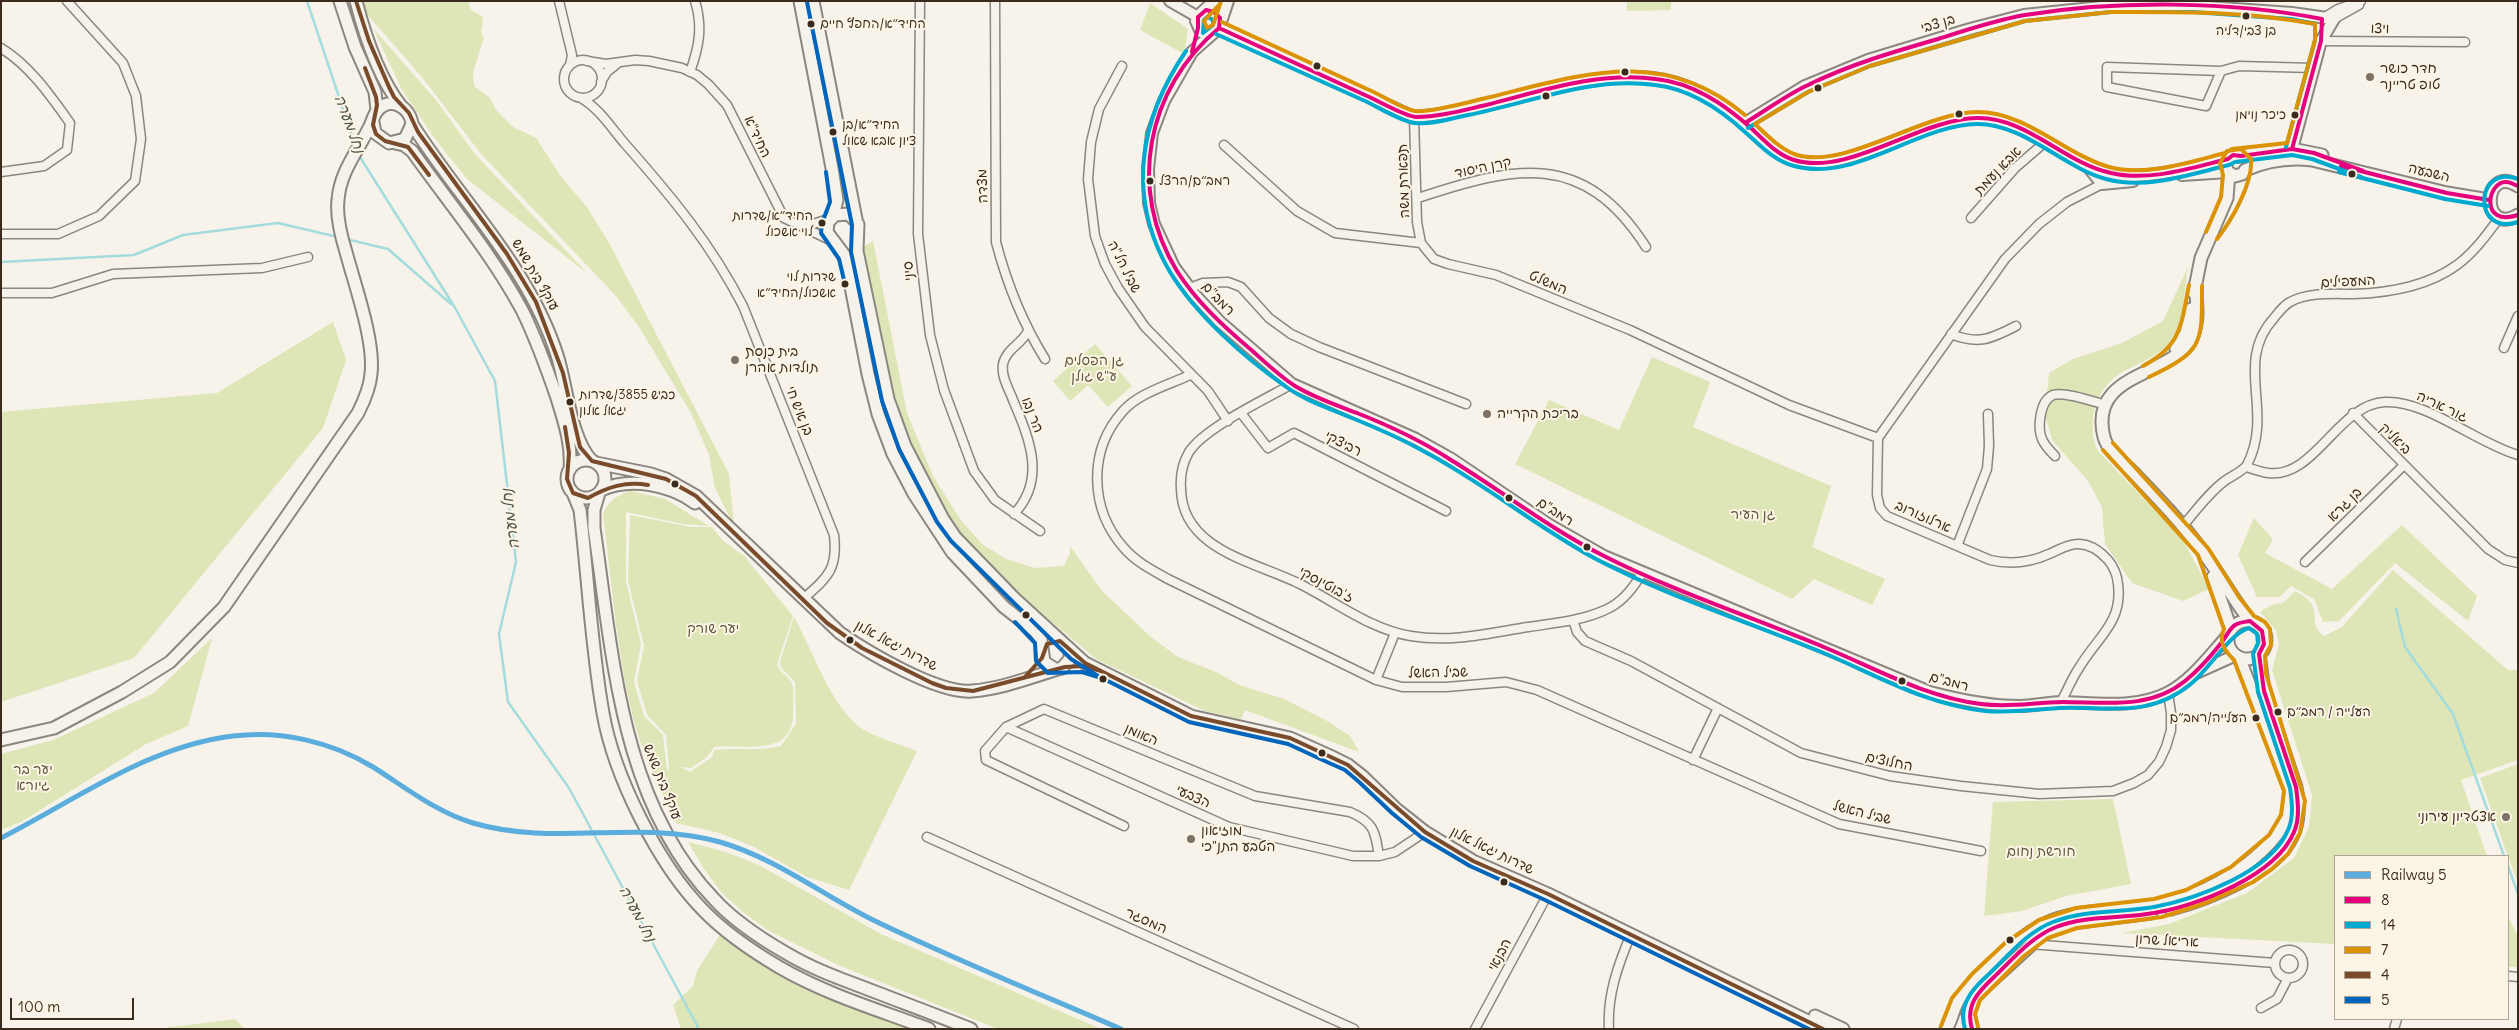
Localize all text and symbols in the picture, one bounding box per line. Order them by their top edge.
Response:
street label: בן צבי [1919,11,1957,37]
marker: בן צבי/דליה [2241,11,2251,21]
place label: החיד״א/החפץ חיים [820,16,926,32]
marker: החיד״א/החפץ חיים [806,19,816,29]
street label: ויצו [2370,20,2390,38]
place label: בן צבי/דליה [2216,23,2276,39]
unlabelled marker [1312,61,1322,71]
place label: חדר כושר טופ טריינר [2380,61,2440,94]
unlabelled marker [1620,67,1630,77]
marker: חדר כושר טופ טריינר [2364,71,2376,83]
unlabelled marker [1813,83,1823,93]
unlabelled marker [1541,91,1551,101]
water label: נחל מערה [330,92,368,156]
place label: כיכר נוימן [2235,107,2286,123]
unlabelled marker [1954,109,1964,119]
marker: כיכר נוימן [2290,110,2300,120]
street label: החיד"א [740,113,774,161]
place label: החיד״א/בן ציון אבא שאול [842,117,916,148]
marker: החיד״א/בן ציון אבא שאול [828,127,838,137]
street label: אבא נעמת [1971,143,2025,199]
street label: תפארת משה [1394,144,1414,218]
street label: קרן היסוד [1453,154,1513,182]
street label: השבעה [2406,160,2452,186]
street label: מצדה [974,169,992,203]
unlabelled marker [2347,169,2357,179]
place label: רמב״ם/הרצל [1159,173,1230,189]
marker: רמב״ם/הרצל [1145,176,1155,186]
place label: החיד״א/שדרות לוי אשכול [732,208,813,239]
marker: החיד״א/שדרות לוי אשכול [817,218,827,228]
street label: עוקף בית שמש [508,236,562,314]
street label: שביל הל"ה [1104,238,1144,296]
street label: סיני [900,260,918,282]
street label: המשלט [1526,267,1570,299]
place label: שדרות לוי אשכול/החיד״א [757,269,836,300]
street label: המעפילים [2320,272,2376,292]
marker: שדרות לוי אשכול/החיד״א [840,279,850,289]
street label: רמב"ם [1198,279,1238,319]
place label: בית כנסת תולדות אהרן [745,344,818,377]
park label: גן הפסלים ע"ש גולן [1064,353,1124,386]
marker: בית כנסת תולדות אהרן [729,354,741,366]
street label: בן איש חי [782,384,816,438]
place label: כביש 3855/שדרות יגאל אלון [579,387,675,418]
street label: גור אריה [2414,388,2470,426]
street label: הר נבו [1018,395,1046,435]
marker: כביש 3855/שדרות יגאל אלון [565,397,575,407]
place label: בריכת הקרייה [1497,406,1579,422]
marker: בריכת הקרייה [1481,408,1493,420]
street label: ביאליק [2376,420,2414,458]
street label: רביצקי [1322,428,1364,460]
unlabelled marker [670,479,680,489]
street label: בן גרא [2324,484,2366,526]
water label: נחל מערה [498,488,524,550]
unlabelled marker [1504,493,1514,503]
street label: רמב"ם [1534,494,1576,530]
street label: ארלוזורוב [1892,497,1954,537]
park label: גן העיר [1731,507,1775,523]
unlabelled marker [1582,542,1592,552]
street label: ז'בוטינסקי [1296,564,1356,606]
unlabelled marker [1021,610,1031,620]
street label: שדרות יגאל אלון [852,617,940,675]
park label: יער שורק [687,621,739,637]
unlabelled marker [845,635,855,645]
street label: שביל האשל [1408,664,1468,682]
street label: רמב"ם [1927,669,1971,695]
unlabelled marker [1098,674,1108,684]
unlabelled marker [1897,676,1907,686]
place label: העלייה / רמב״ם [2287,704,2371,720]
marker: העלייה / רמב״ם [2273,707,2283,717]
place label: העלייה/רמב״ם [2170,710,2247,726]
marker: העלייה/רמב״ם [2251,713,2261,723]
street label: האומן [1122,720,1160,750]
street label: עוקף בית שמש [639,742,685,822]
unlabelled marker [1317,748,1327,758]
street label: החלוצים [1864,749,1914,775]
park label: יער בר גיורא [13,762,53,794]
street label: הצבעי [1173,782,1213,812]
street label: שביל האשל [1831,798,1893,828]
place label: אצטדיון עירוני [2418,809,2496,825]
marker: אצטדיון עירוני [2500,811,2512,823]
place label: מוזיאון הטבע התנ"כי [1201,823,1275,856]
street label: שדרות יגאל אלון [1447,823,1537,879]
marker: מוזיאון הטבע התנ"כי [1185,833,1197,845]
park label: חורשת נחום [2006,844,2076,860]
legend [2334,855,2509,1020]
text: Railway 5 [2381,865,2447,884]
unlabelled marker [1499,877,1509,887]
water label: נחל מערה [615,883,659,945]
text: 8 [2381,890,2390,909]
street label: המסגר [1122,904,1170,938]
text: 14 [2381,915,2396,934]
street label: אריאל שרון [2135,931,2199,951]
unlabelled marker [2005,935,2015,945]
street label: הבנאי [1484,936,1516,974]
text: 7 [2381,940,2388,959]
text: 4 [2381,965,2390,984]
scale bar [12,988,136,1020]
text: 5 [2381,990,2390,1009]
text: 100 m [18,997,60,1016]

